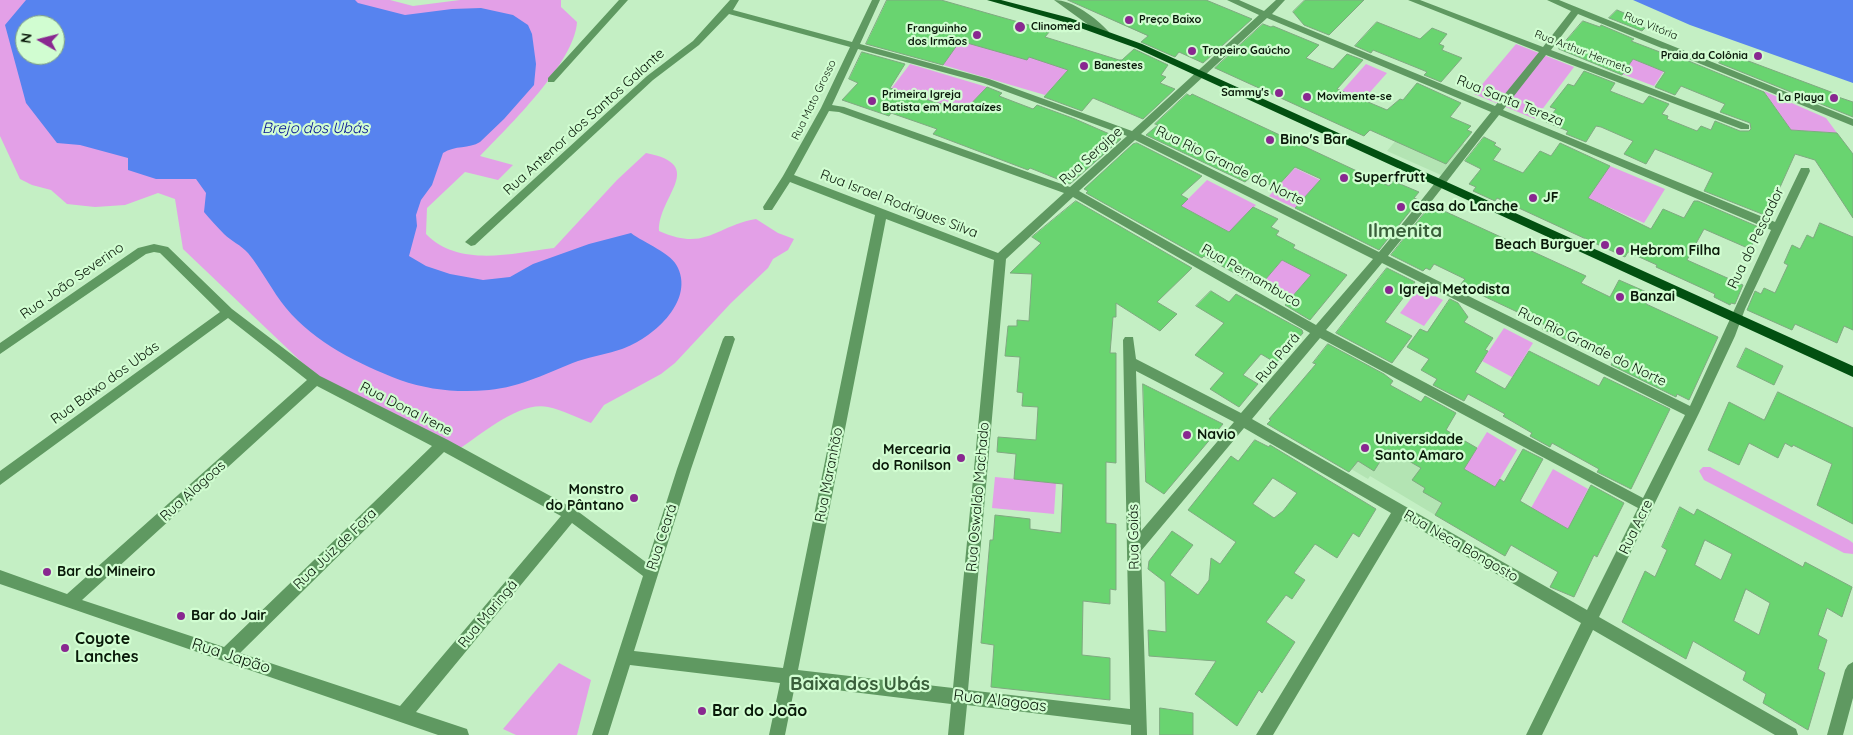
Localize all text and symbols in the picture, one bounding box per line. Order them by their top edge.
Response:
street label: Rua Vitória [1622,9,1680,43]
place label: Preço Baixo [1139,13,1201,27]
marker: Preço Baixo [1123,14,1135,26]
north arrow [15,15,65,65]
marker: Clinomed [1013,20,1027,34]
place label: Clinomed [1031,20,1080,34]
place label: Franguinho dos Irmãos [907,22,967,48]
street label: Rua Arthur Hermeto [1533,27,1633,77]
marker: Franguinho dos Irmãos [971,29,983,41]
text: N [17,32,36,44]
place label: Tropeiro Gaúcho [1202,44,1290,58]
street label: Rua Antenor dos Santos Galante [500,45,668,199]
marker: Tropeiro Gaúcho [1186,45,1198,57]
place label: Praia da Colônia [1661,49,1748,63]
marker: Praia da Colônia [1752,50,1764,62]
street label: Rua Mato Grosso [789,58,839,142]
place label: Banestes [1094,59,1143,73]
marker: Banestes [1078,60,1090,72]
street label: Rua Santa Tereza [1454,72,1566,130]
place label: Sammy's [1221,86,1269,100]
marker: Sammy's [1273,87,1285,99]
place label: Primeira Igreja Batista em Marataízes [882,88,1001,114]
place label: Movimente-se [1317,90,1392,104]
marker: Movimente-se [1301,91,1313,103]
place label: La Playa [1778,91,1824,105]
marker: La Playa [1828,92,1840,104]
marker: Primeira Igreja Batista em Marataízes [866,95,878,107]
water label: Brejo dos Ubás [262,119,368,137]
street label: Rua Sergipe [1056,123,1126,189]
street label: Rua Rio Grande do Norte [1153,123,1307,209]
place label: Bino's Bar [1280,132,1347,148]
marker: Bino's Bar [1264,134,1276,146]
street label: Rua Israel Rodrigues Silva [818,166,980,242]
place label: Superfrutt [1354,170,1426,186]
marker: Superfrutt [1338,172,1350,184]
street label: Rua do Pescador [1724,184,1788,292]
place label: JF [1543,190,1559,206]
marker: JF [1527,192,1539,204]
place label: Casa do Lanche [1411,199,1518,215]
marker: Casa do Lanche [1395,201,1407,213]
district label: Ilmenita [1368,220,1442,242]
place label: Beach Burguer [1495,237,1595,253]
street label: Rua João Severino [17,239,127,323]
marker: Beach Burguer [1599,239,1611,251]
street label: Rua Pernambuco [1198,241,1304,311]
place label: Hebrom Filha [1630,243,1720,259]
marker: Hebrom Filha [1614,245,1626,257]
place label: Igreja Metodista [1399,282,1510,298]
marker: Igreja Metodista [1383,284,1395,296]
place label: Banzai [1630,289,1675,305]
marker: Banzai [1614,291,1626,303]
street label: Rua Rio Grande do Norte [1515,304,1669,390]
street label: Rua Pará [1252,330,1304,386]
street label: Rua Baixo dos Ubás [48,338,162,428]
street label: Rua Dona Irene [357,379,455,439]
street label: Rua Oswaldo Machado [963,421,993,573]
street label: Rua Maranhão [812,426,846,524]
place label: Navio [1197,427,1236,443]
marker: Navio [1181,429,1193,441]
place label: Universidade Santo Amaro [1375,432,1464,464]
place label: Mercearia do Ronilson [872,442,951,474]
marker: Universidade Santo Amaro [1359,442,1371,454]
marker: Mercearia do Ronilson [955,452,967,464]
street label: Rua Alagoas [157,457,229,525]
place label: Monstro do Pântano [545,482,624,514]
marker: Monstro do Pântano [628,492,640,504]
street label: Rua Acre [1616,497,1656,557]
street label: Rua Ceará [643,502,681,572]
street label: Rua Goiás [1125,504,1143,570]
street label: Rua Juiz de Fora [290,505,380,593]
street label: Rua Neca Bongosto [1401,506,1521,586]
place label: Bar do Mineiro [57,564,156,580]
marker: Bar do Mineiro [41,566,53,578]
street label: Rua Maringá [455,577,521,651]
place label: Bar do Jair [191,608,266,624]
marker: Bar do Jair [175,610,187,622]
place label: Coyote Lanches [75,629,138,667]
street label: Rua Japão [189,634,273,678]
marker: Coyote Lanches [59,642,71,654]
district label: Baixa dos Ubás [790,673,930,695]
street label: Rua Alagoas [952,686,1048,716]
place label: Bar do João [712,701,807,721]
marker: Bar do João [696,705,708,717]

